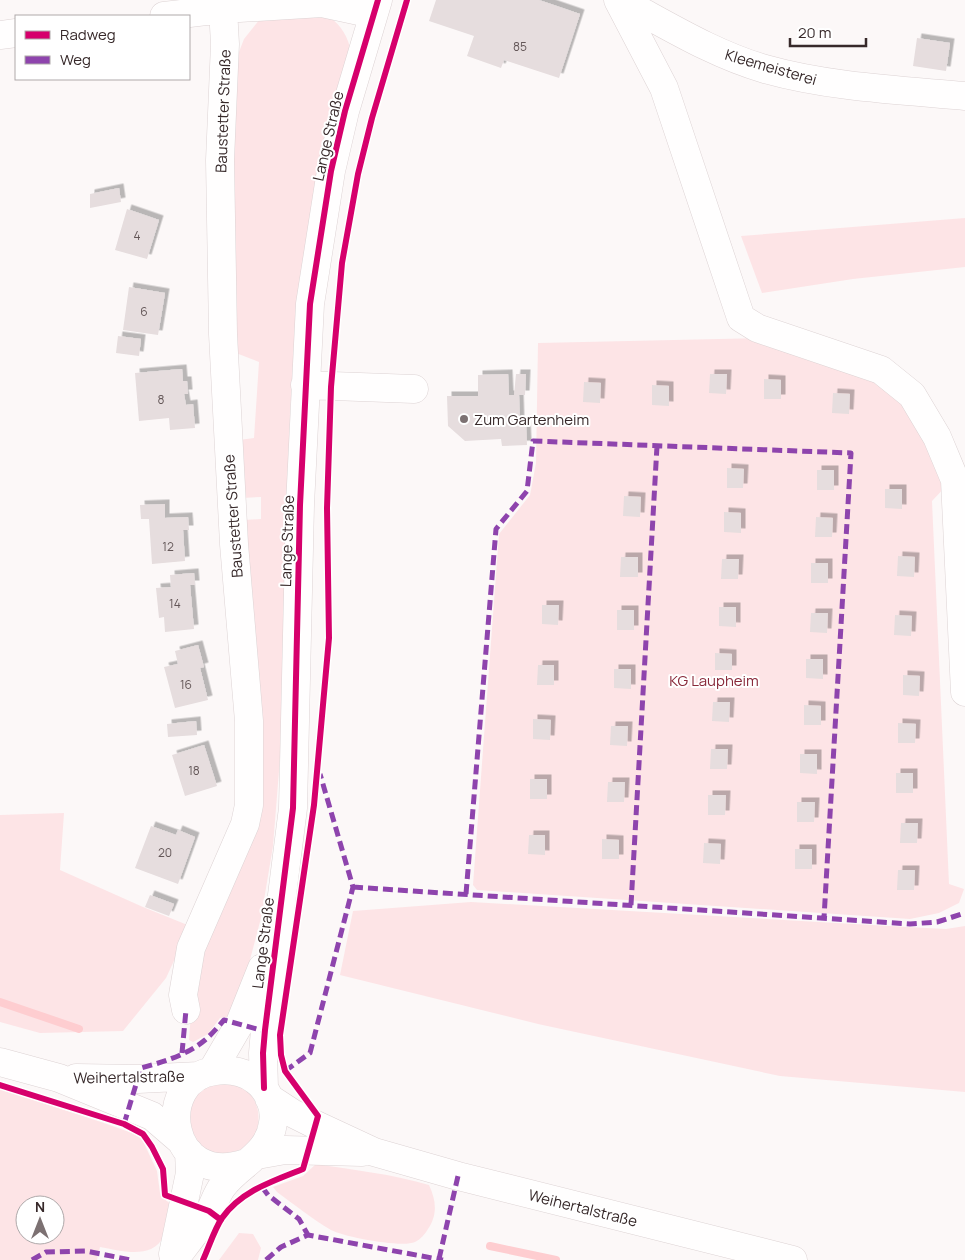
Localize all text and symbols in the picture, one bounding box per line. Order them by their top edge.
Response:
legend [15,15,190,80]
scale bar [790,15,866,47]
text: 20 m [798,22,831,43]
text: Radweg [60,24,116,45]
house number: 85 [513,38,527,55]
street label: Kleemeisterei [723,44,819,90]
text: Weg [60,49,91,70]
street label: Baustetter Straße [210,49,236,173]
street label: Lange Straße [307,89,349,183]
house number: 4 [133,227,141,244]
house number: 6 [140,303,148,320]
house number: 8 [158,391,165,408]
place label: Zum Gartenheim [474,409,589,430]
marker: Zum Gartenheim [458,413,470,425]
street label: Baustetter Straße [218,453,248,578]
street label: Lange Straße [275,494,299,587]
house number: 12 [162,538,174,555]
house number: 14 [169,595,181,612]
park label: KG Laupheim [669,670,759,691]
house number: 16 [180,676,192,693]
house number: 18 [188,762,200,779]
house number: 20 [158,844,172,861]
street label: Lange Straße [247,896,279,990]
street label: Weihertalstraße [73,1066,185,1088]
street label: Weihertalstraße [526,1184,640,1232]
north arrow [15,1195,65,1245]
text: N [35,1197,45,1216]

